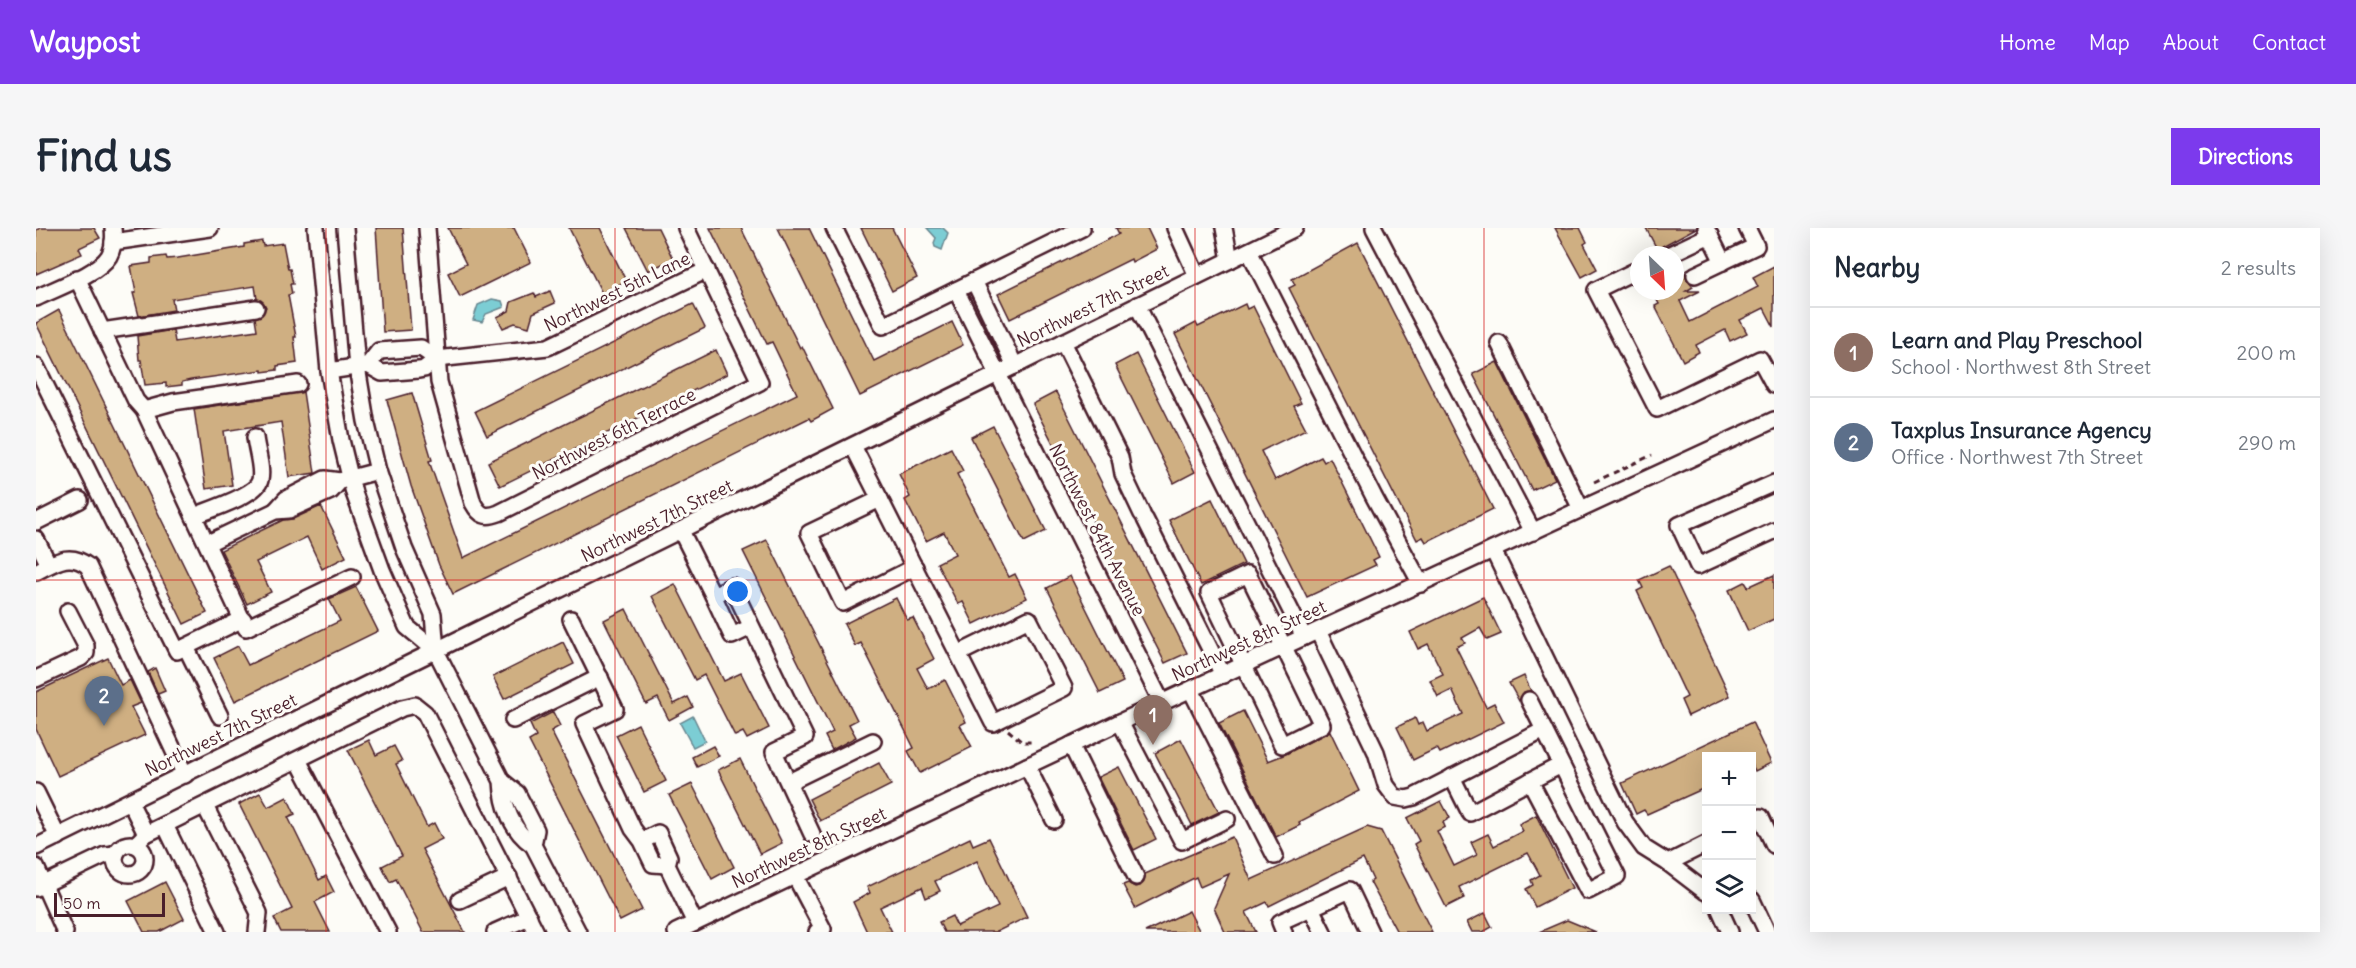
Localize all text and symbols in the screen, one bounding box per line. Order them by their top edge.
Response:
text: Waypost [30,24,140,60]
text: Home [1999,29,2056,56]
text: Map [2089,29,2130,56]
text: About [2163,29,2219,56]
text: Contact [2252,29,2326,56]
button: Directions [2171,128,2320,185]
text: Find us [36,130,172,182]
street label: Northwest 5th Lane [540,246,694,337]
north arrow [1630,246,1684,300]
text: Nearby [1834,251,1920,284]
text: 2 results [2221,255,2296,280]
street label: Northwest 7th Street [1013,259,1172,352]
text: Learn and Play Preschool [1891,326,2142,354]
text: 1 [1850,340,1857,365]
text: 200 m [2236,340,2296,365]
text: School · Northwest 8th Street [1891,354,2151,379]
street label: Northwest 6th Terrace [528,382,699,485]
text: Taxplus Insurance Agency [1891,416,2152,444]
text: 2 [1848,430,1859,455]
text: 290 m [2238,430,2296,455]
street label: Northwest 84th Avenue [1044,440,1151,620]
text: Office · Northwest 7th Street [1891,444,2143,469]
street label: Northwest 7th Street [577,474,736,567]
your location [723,577,752,606]
street label: Northwest 8th Street [1168,595,1330,686]
pin: 2 [84,676,124,726]
street label: Northwest 7th Street [141,688,300,781]
pin: 1 [1134,696,1172,745]
map controls [1702,752,1756,914]
button: + [1702,752,1756,806]
street label: Northwest 8th Street [728,802,890,893]
button: − [1702,806,1756,860]
button: layers [1702,860,1756,914]
scale bar [54,890,165,918]
text: 50 m [63,893,101,913]

